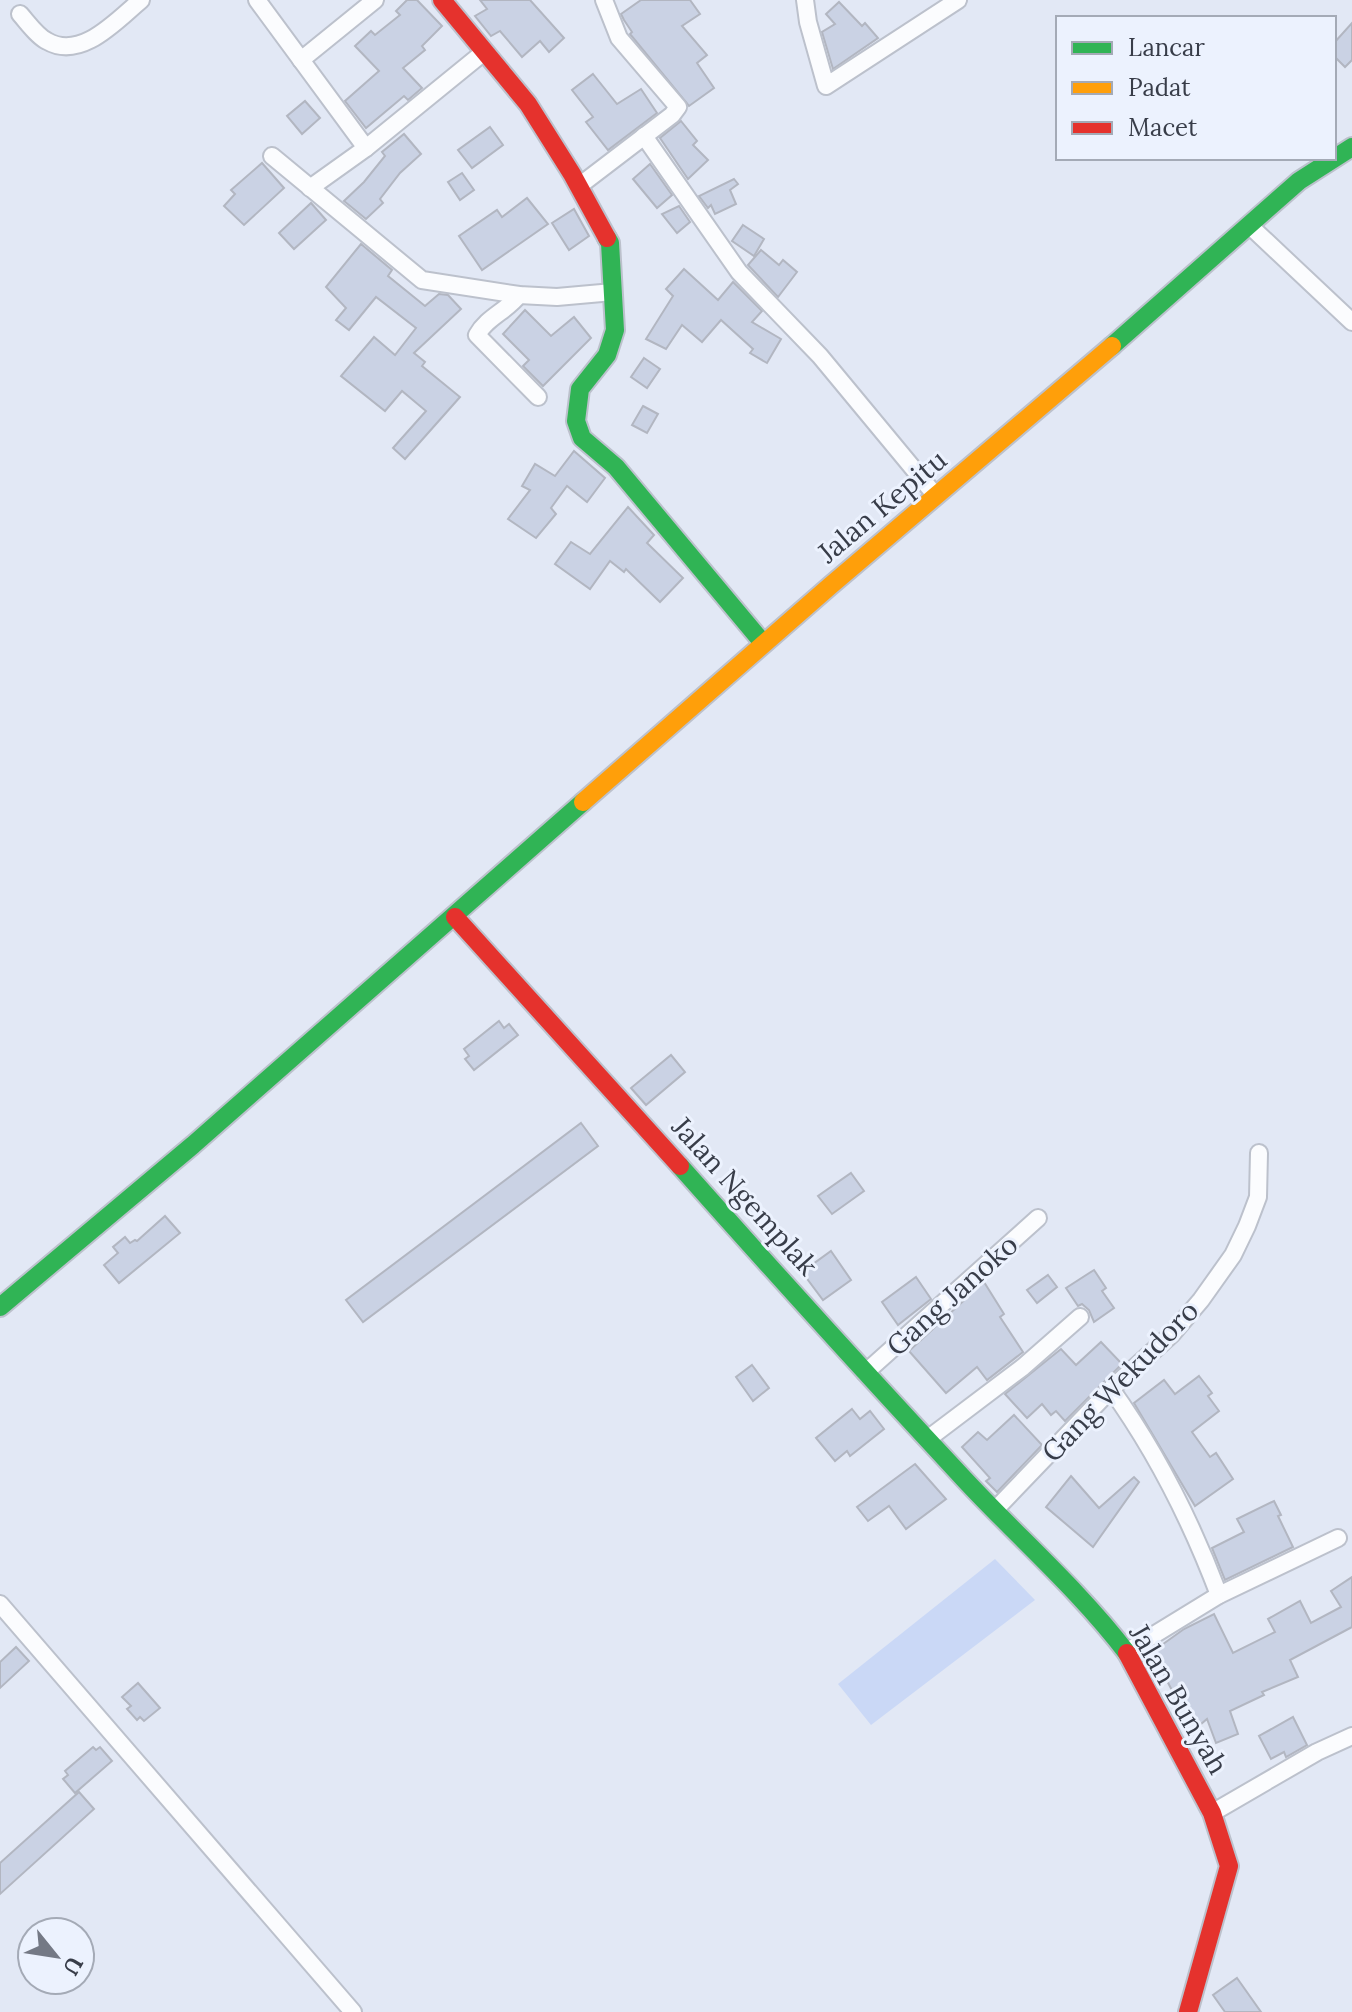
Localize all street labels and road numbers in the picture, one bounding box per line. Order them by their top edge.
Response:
street label: Jalan Kepitu [809,442,954,571]
street label: Jalan Ngemplak [664,1108,826,1283]
street label: Gang Janoko [879,1227,1025,1363]
street label: Gang Wekudoro [1034,1293,1206,1469]
street label: Jalan Bunyah [1121,1617,1236,1781]

